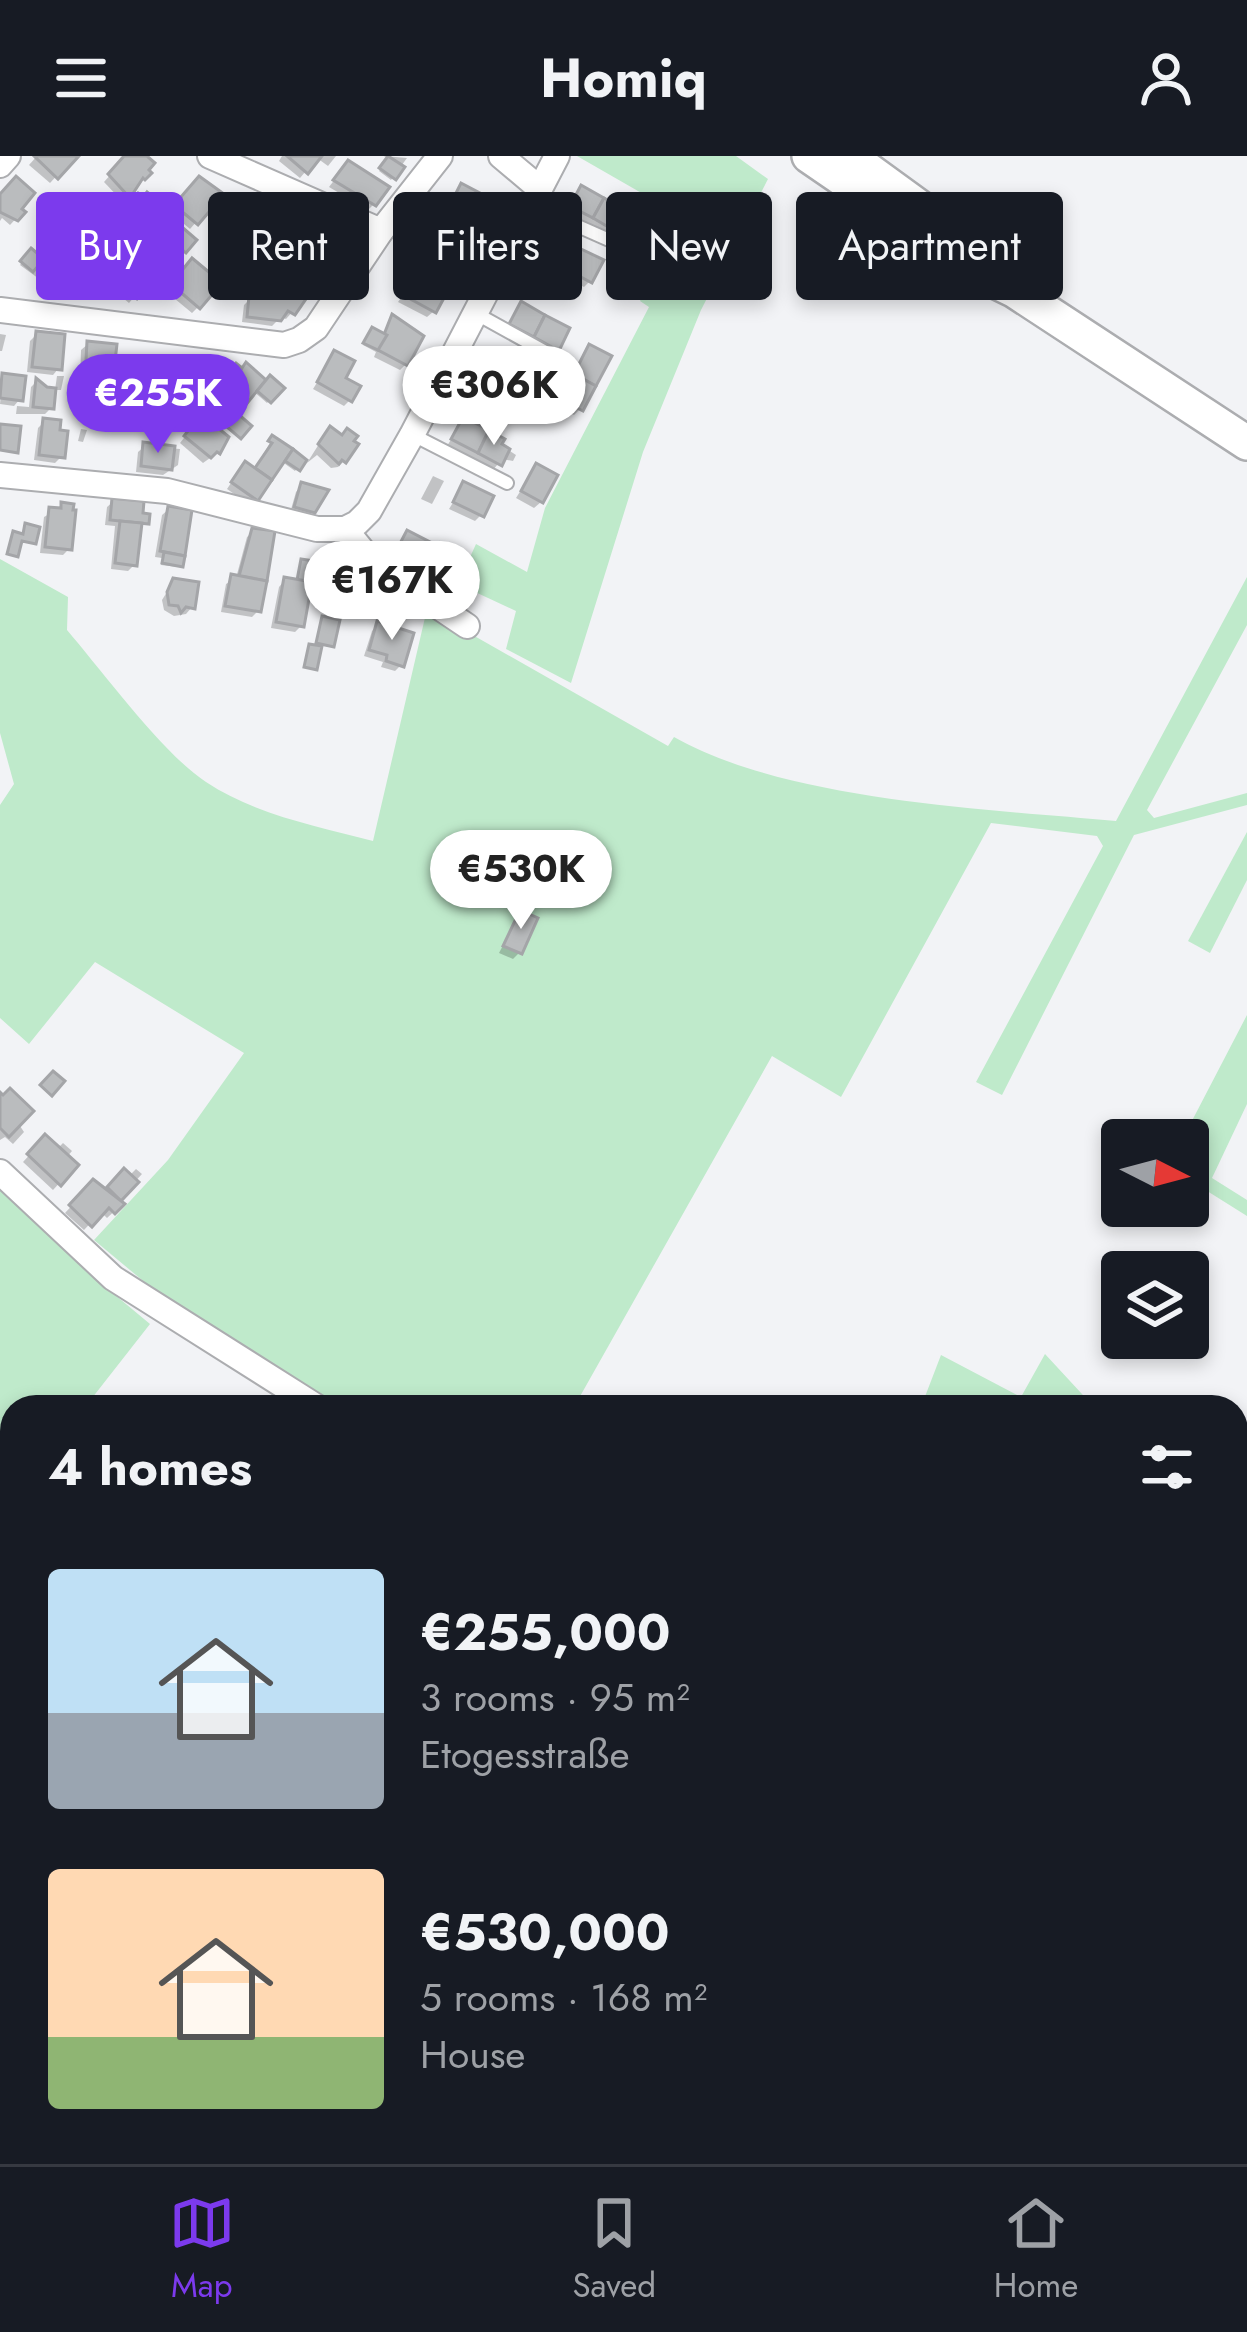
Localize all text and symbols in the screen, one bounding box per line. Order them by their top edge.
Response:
text: Homiq [540,39,707,117]
icon: menu [48,45,114,111]
icon: person [1133,45,1199,111]
chip: Buy [36,192,184,300]
chip: Rent [208,192,369,300]
chip: Filters [393,192,582,300]
chip: New [606,192,772,300]
chip: Apartment [796,192,1063,300]
pin: €306K [410,346,578,448]
pin: €255K [74,354,242,456]
text: €306K [430,356,558,413]
text: €255K [94,364,222,421]
pin: €167K [308,541,476,643]
text: €167K [331,551,453,608]
pin: €530K [437,830,605,932]
text: €530K [457,840,585,897]
north arrow [1101,1119,1209,1227]
map controls [1101,1119,1209,1359]
button: layers [1101,1251,1209,1359]
text: 4 homes [48,1430,252,1504]
icon: filters [1134,1434,1200,1500]
text: €255,000 [420,1595,670,1669]
icon: home [144,1617,288,1761]
text: 3 rooms · 95 m² [420,1669,690,1726]
text: Etogesstraße [420,1726,629,1783]
text: €530,000 [420,1895,670,1969]
icon: home [144,1917,288,2061]
text: 5 rooms · 168 m² [420,1969,707,2026]
text: House [420,2026,525,2083]
tab: Map [169,2190,235,2309]
tab: Saved [573,2190,656,2309]
tab: Home [994,2190,1078,2309]

